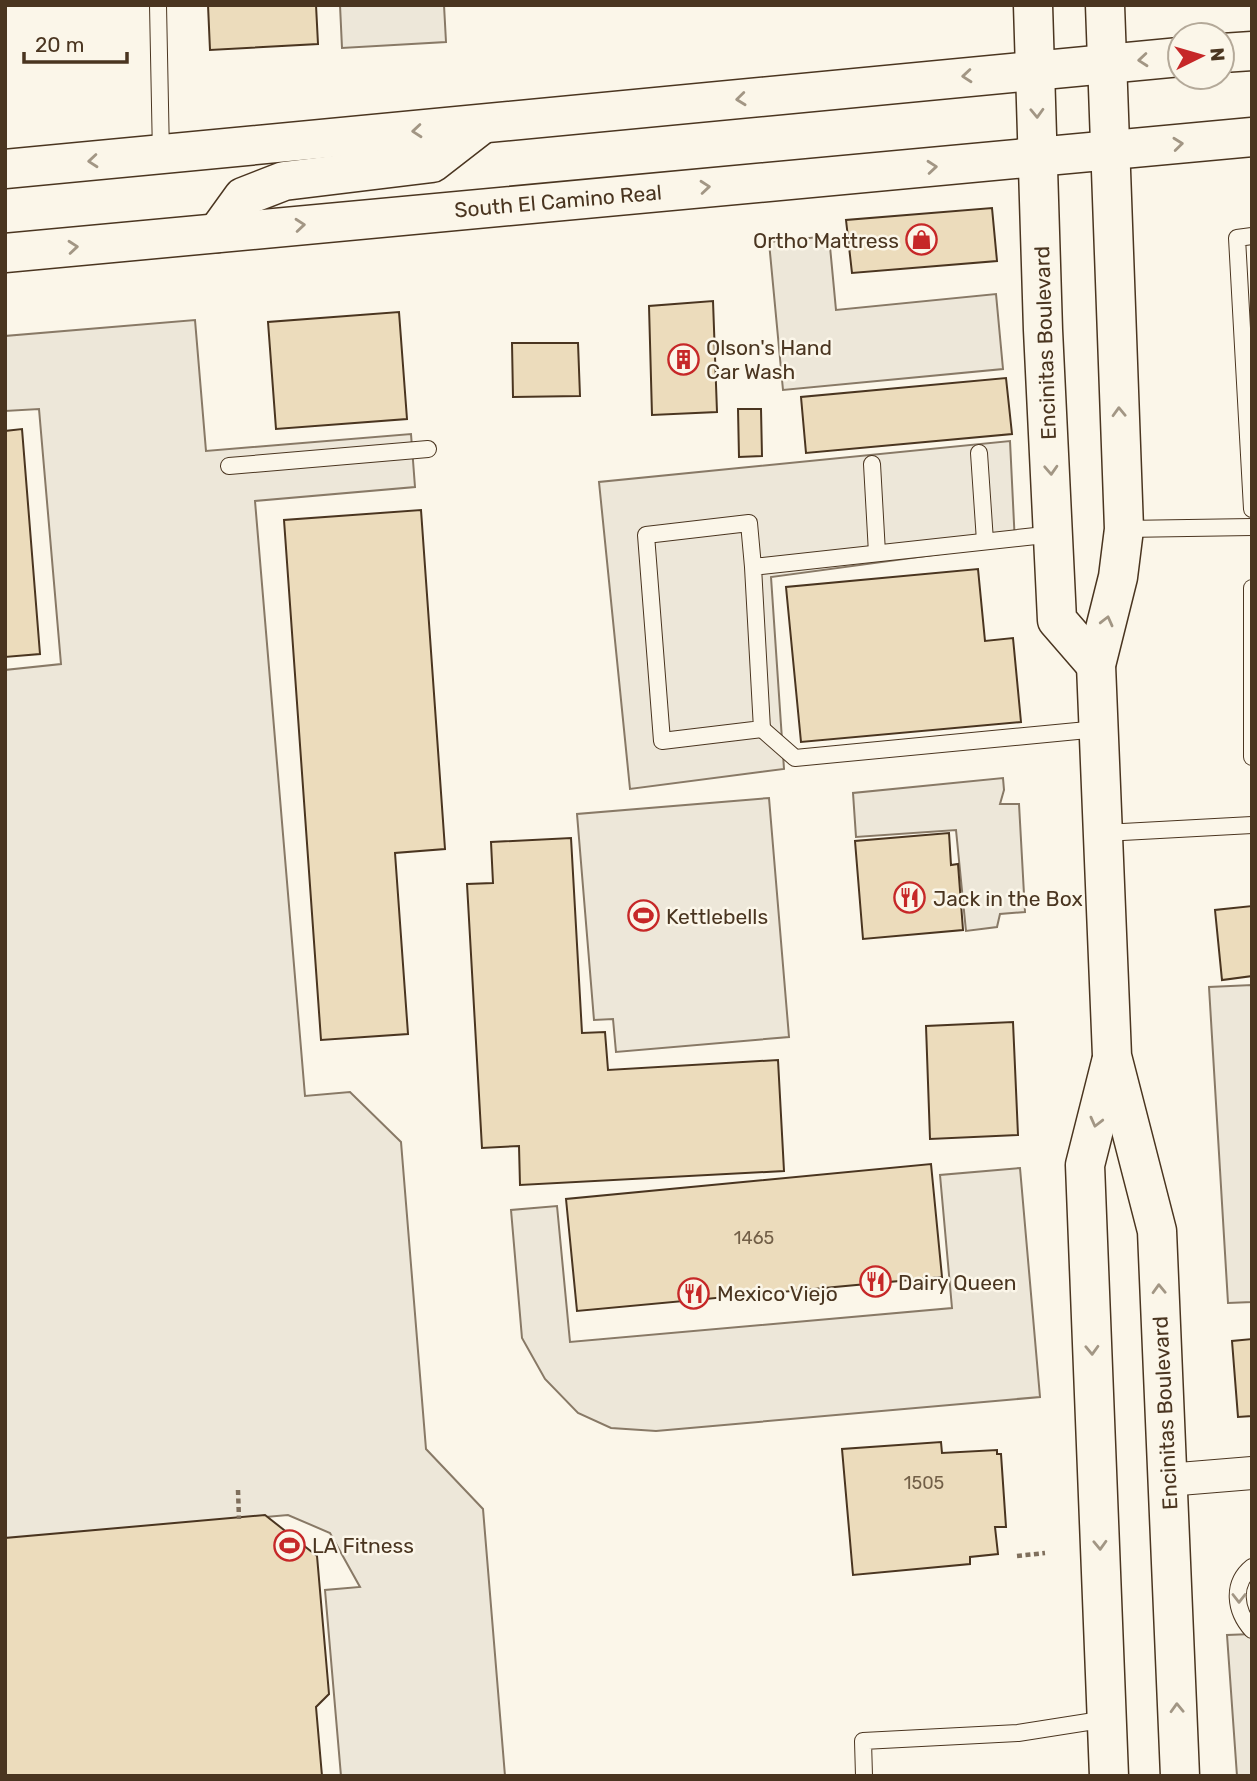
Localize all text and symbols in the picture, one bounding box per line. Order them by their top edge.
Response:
scale bar [24,21,128,65]
north arrow [1166,21,1236,91]
text: 20 m [35,32,84,57]
text: N [1205,47,1229,62]
one-way arrow [1138,52,1149,67]
one-way arrow [961,68,972,83]
one-way arrow [735,91,747,106]
one-way arrow [1029,108,1044,119]
one-way arrow [411,123,422,138]
one-way arrow [1173,137,1184,152]
one-way arrow [88,153,99,168]
one-way arrow [926,160,937,175]
street label: South El Camino Real [453,179,663,223]
one-way arrow [700,180,711,195]
one-way arrow [295,218,306,233]
shop icon: Ortho Mattress [905,223,939,257]
place label: Ortho Mattress [753,228,899,253]
one-way arrow [67,239,79,254]
street label: Encinitas Boulevard [1029,246,1061,440]
place label: Olson's Hand Car Wash [706,335,832,384]
building icon: Olson's Hand Car Wash [666,342,700,376]
one-way arrow [1112,406,1127,417]
one-way arrow [1043,465,1058,476]
one-way arrow [1099,615,1113,627]
restaurant icon: Jack in the Box [893,881,927,915]
place label: Jack in the Box [933,886,1083,911]
sports icon: Kettlebells [626,899,660,933]
place label: Kettlebells [666,904,768,929]
one-way arrow [1090,1116,1104,1128]
house number: 1465 [734,1227,774,1249]
restaurant icon: Dairy Queen [858,1265,892,1299]
place label: Dairy Queen [898,1270,1016,1295]
restaurant icon: Mexico Viejo [677,1276,711,1310]
place label: Mexico Viejo [717,1281,838,1306]
one-way arrow [1152,1283,1167,1294]
street label: Encinitas Boulevard [1147,1316,1183,1510]
one-way arrow [1085,1345,1100,1356]
house number: 1505 [904,1472,944,1494]
sports icon: LA Fitness [272,1528,306,1562]
place label: LA Fitness [312,1533,414,1558]
one-way arrow [1093,1540,1108,1551]
one-way arrow [1231,1593,1247,1604]
one-way arrow [1170,1702,1185,1713]

